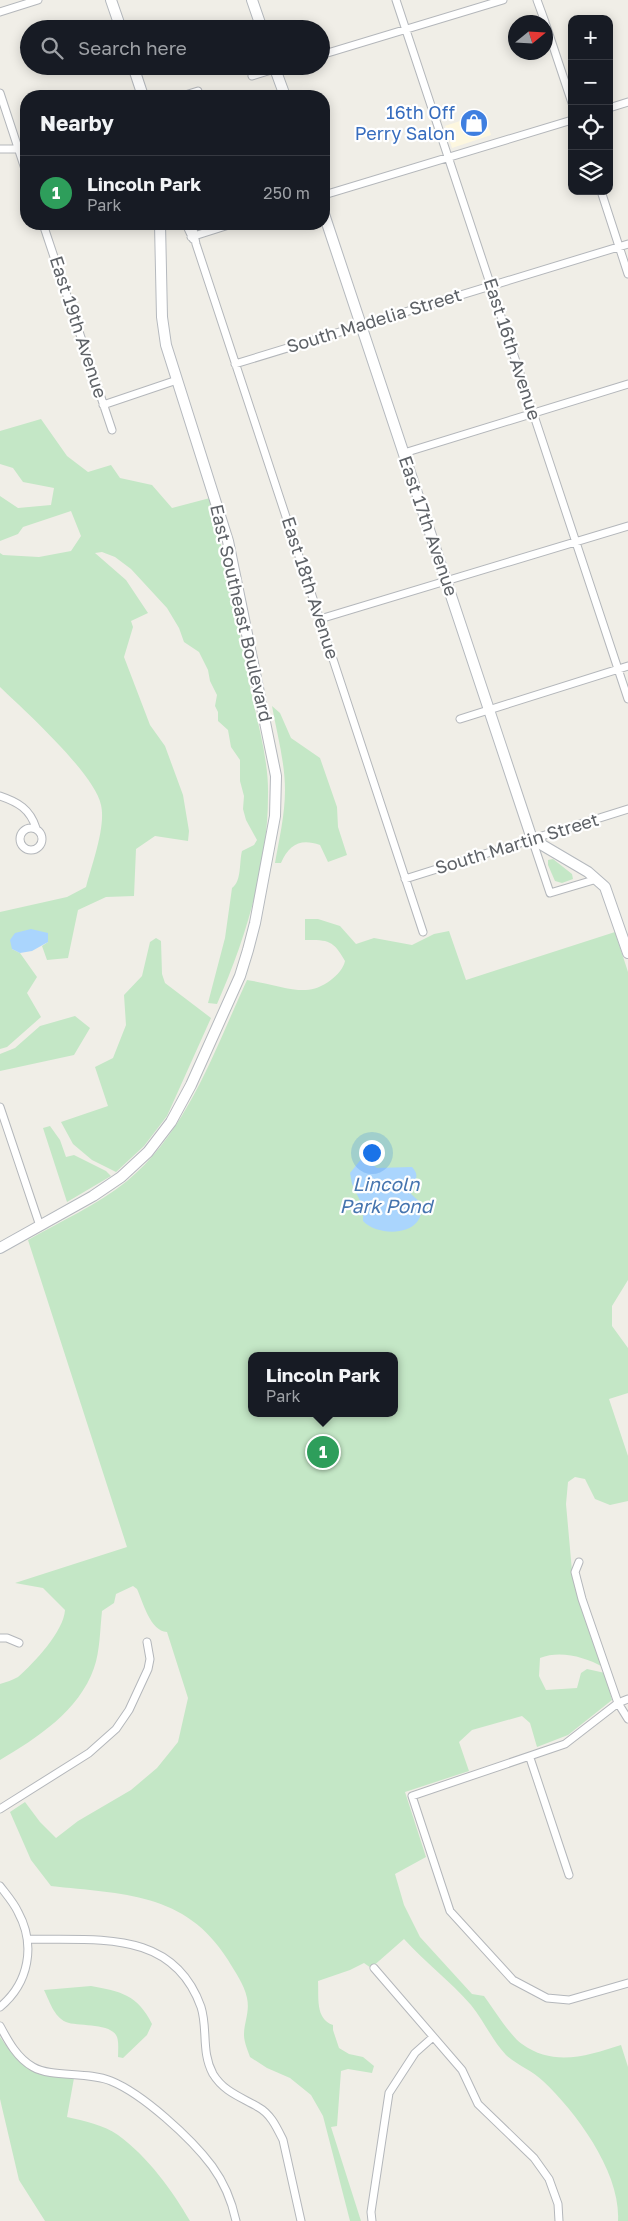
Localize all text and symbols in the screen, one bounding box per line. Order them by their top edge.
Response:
north arrow [508,15,553,60]
map controls [568,15,613,195]
button: + [568,15,613,60]
search box [20,20,330,75]
icon: search [38,34,66,62]
text: Search here [78,36,187,59]
button: − [568,60,613,105]
place label: 16th Off Perry Salon [355,101,455,144]
button: locate [568,105,613,150]
shop icon: 16th Off Perry Salon [459,108,489,138]
text: Nearby [40,110,114,136]
button: layers [568,150,613,195]
text: Lincoln Park [87,172,201,195]
text: 1 [52,183,60,203]
text: 250 m [263,183,310,203]
text: Park [87,195,122,215]
street label: East 19th Avenue [46,253,112,401]
street label: East 16th Avenue [480,275,546,423]
street label: South Madelia Street [284,283,464,357]
street label: East 17th Avenue [395,453,463,599]
street label: East Southeast Boulevard [206,502,278,724]
street label: East 18th Avenue [278,514,344,662]
street label: South Martin Street [432,808,601,878]
your location [359,1140,385,1166]
water label: Lincoln Park Pond [340,1172,435,1217]
popup [248,1352,398,1417]
text: Lincoln Park [266,1363,380,1386]
text: Park [266,1386,300,1406]
pin: 1 [307,1433,339,1471]

